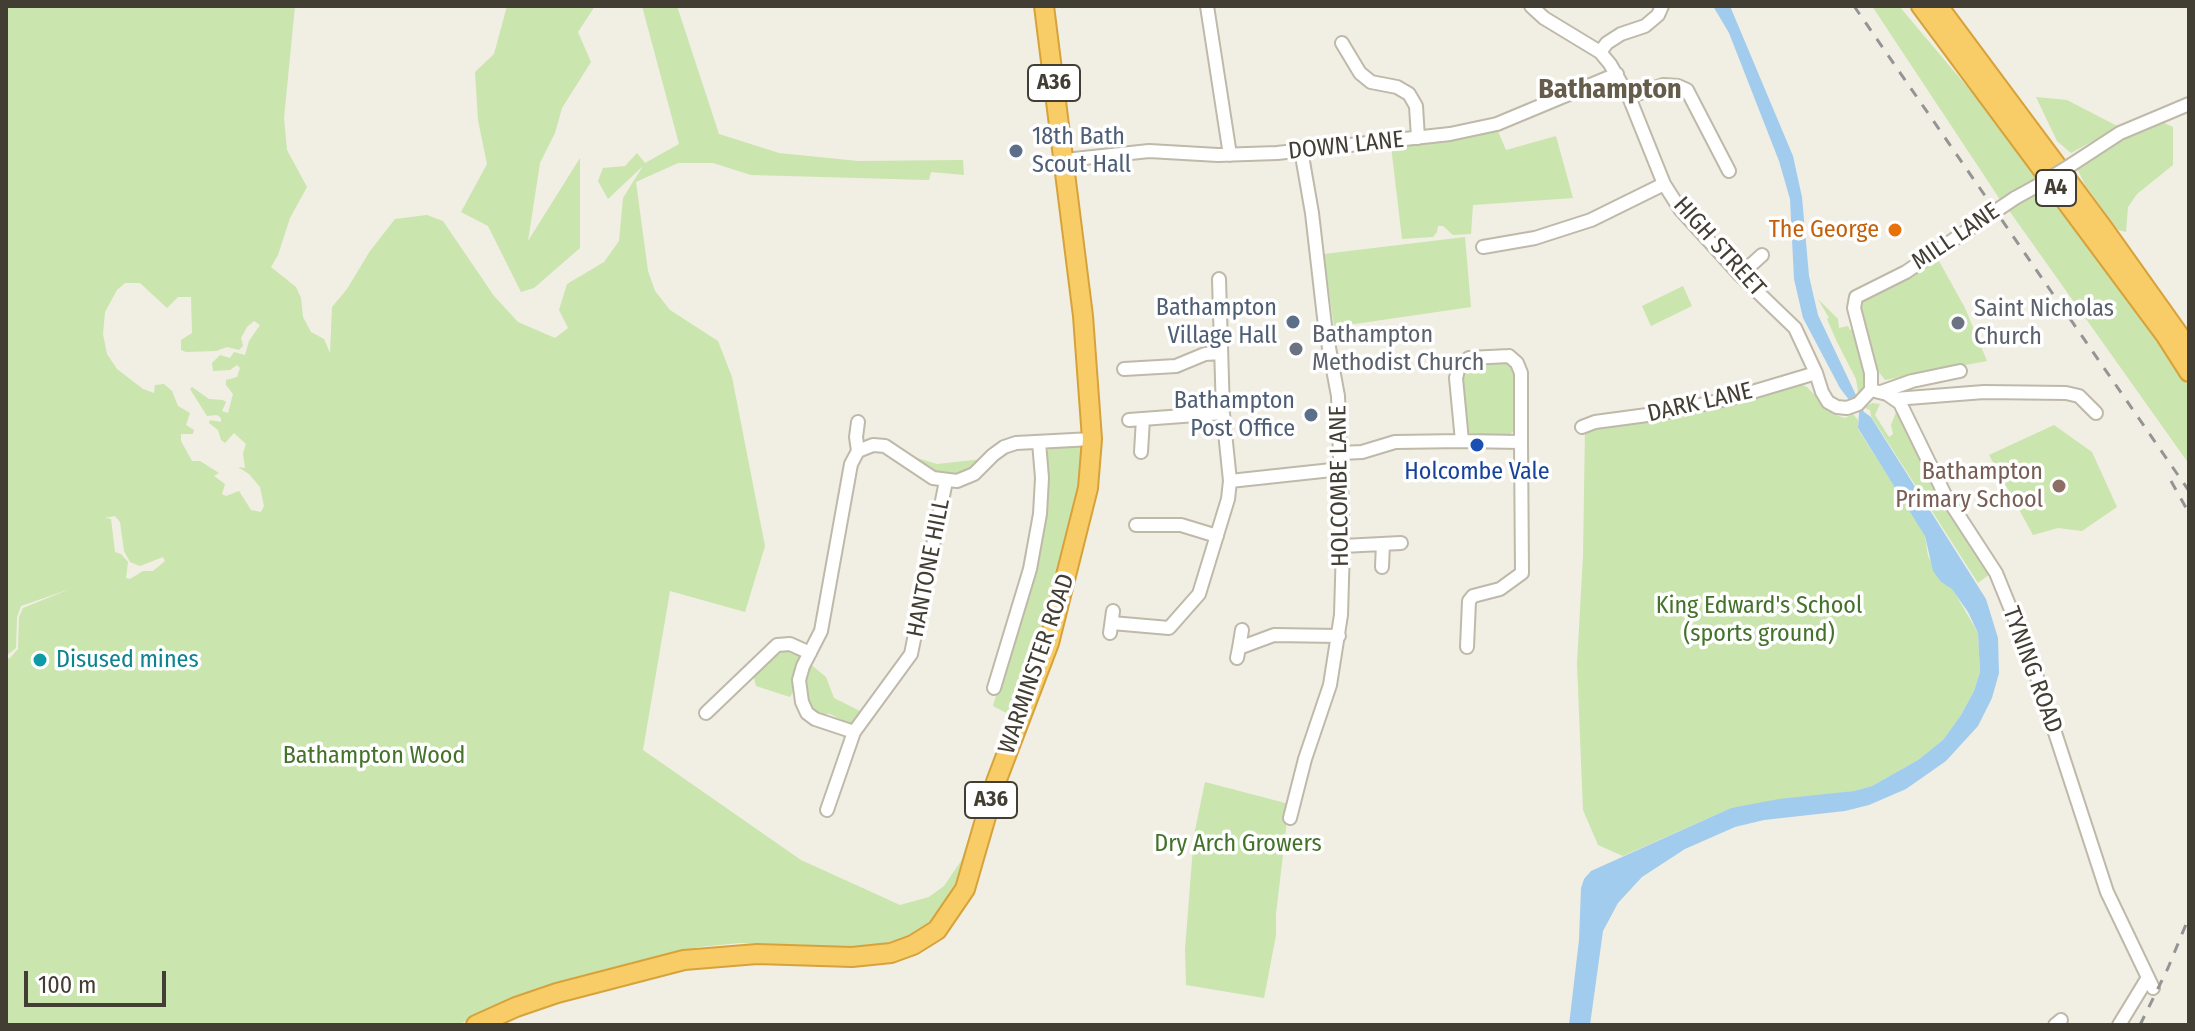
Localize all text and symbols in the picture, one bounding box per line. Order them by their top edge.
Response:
road number: A36 [1028,65,1080,101]
district label: Bathampton [1538,73,1682,107]
place label: 18th Bath Scout Hall [1032,123,1131,179]
street label: DOWN LANE [1287,126,1405,166]
marker: 18th Bath Scout Hall [1007,142,1025,160]
road number: A4 [2036,170,2076,206]
street label: HIGH STREET [1667,191,1771,303]
street label: MILL LANE [1907,197,2005,277]
place label: The George [1769,216,1879,244]
marker: The George [1886,221,1904,239]
place label: Bathampton Village Hall [1156,294,1277,350]
place label: Saint Nicholas Church [1974,295,2114,351]
marker: Bathampton Village Hall [1284,313,1302,331]
marker: Saint Nicholas Church [1949,314,1967,332]
place label: Bathampton Methodist Church [1312,321,1484,377]
marker: Bathampton Methodist Church [1287,340,1305,358]
street label: DARK LANE [1645,377,1755,429]
place label: Bathampton Post Office [1174,387,1295,443]
street label: HOLCOMBE LANE [1324,405,1356,567]
marker: Bathampton Post Office [1302,406,1320,424]
marker: Holcombe Vale [1468,436,1486,454]
place label: Holcombe Vale [1404,458,1550,486]
place label: Bathampton Primary School [1895,458,2043,514]
marker: Bathampton Primary School [2050,477,2068,495]
street label: HANTONE HILL [901,496,957,640]
street label: WARMINSTER ROAD [993,570,1081,758]
park label: King Edward's School (sports ground) [1656,592,1862,648]
street label: TYNING ROAD [1996,603,2068,737]
place label: Disused mines [56,646,199,674]
marker: Disused mines [31,651,49,669]
park label: Bathampton Wood [283,742,465,770]
road number: A36 [965,782,1017,818]
park label: Dry Arch Growers [1154,830,1322,858]
scale bar [28,955,170,1005]
text: 100 m [38,971,96,999]

